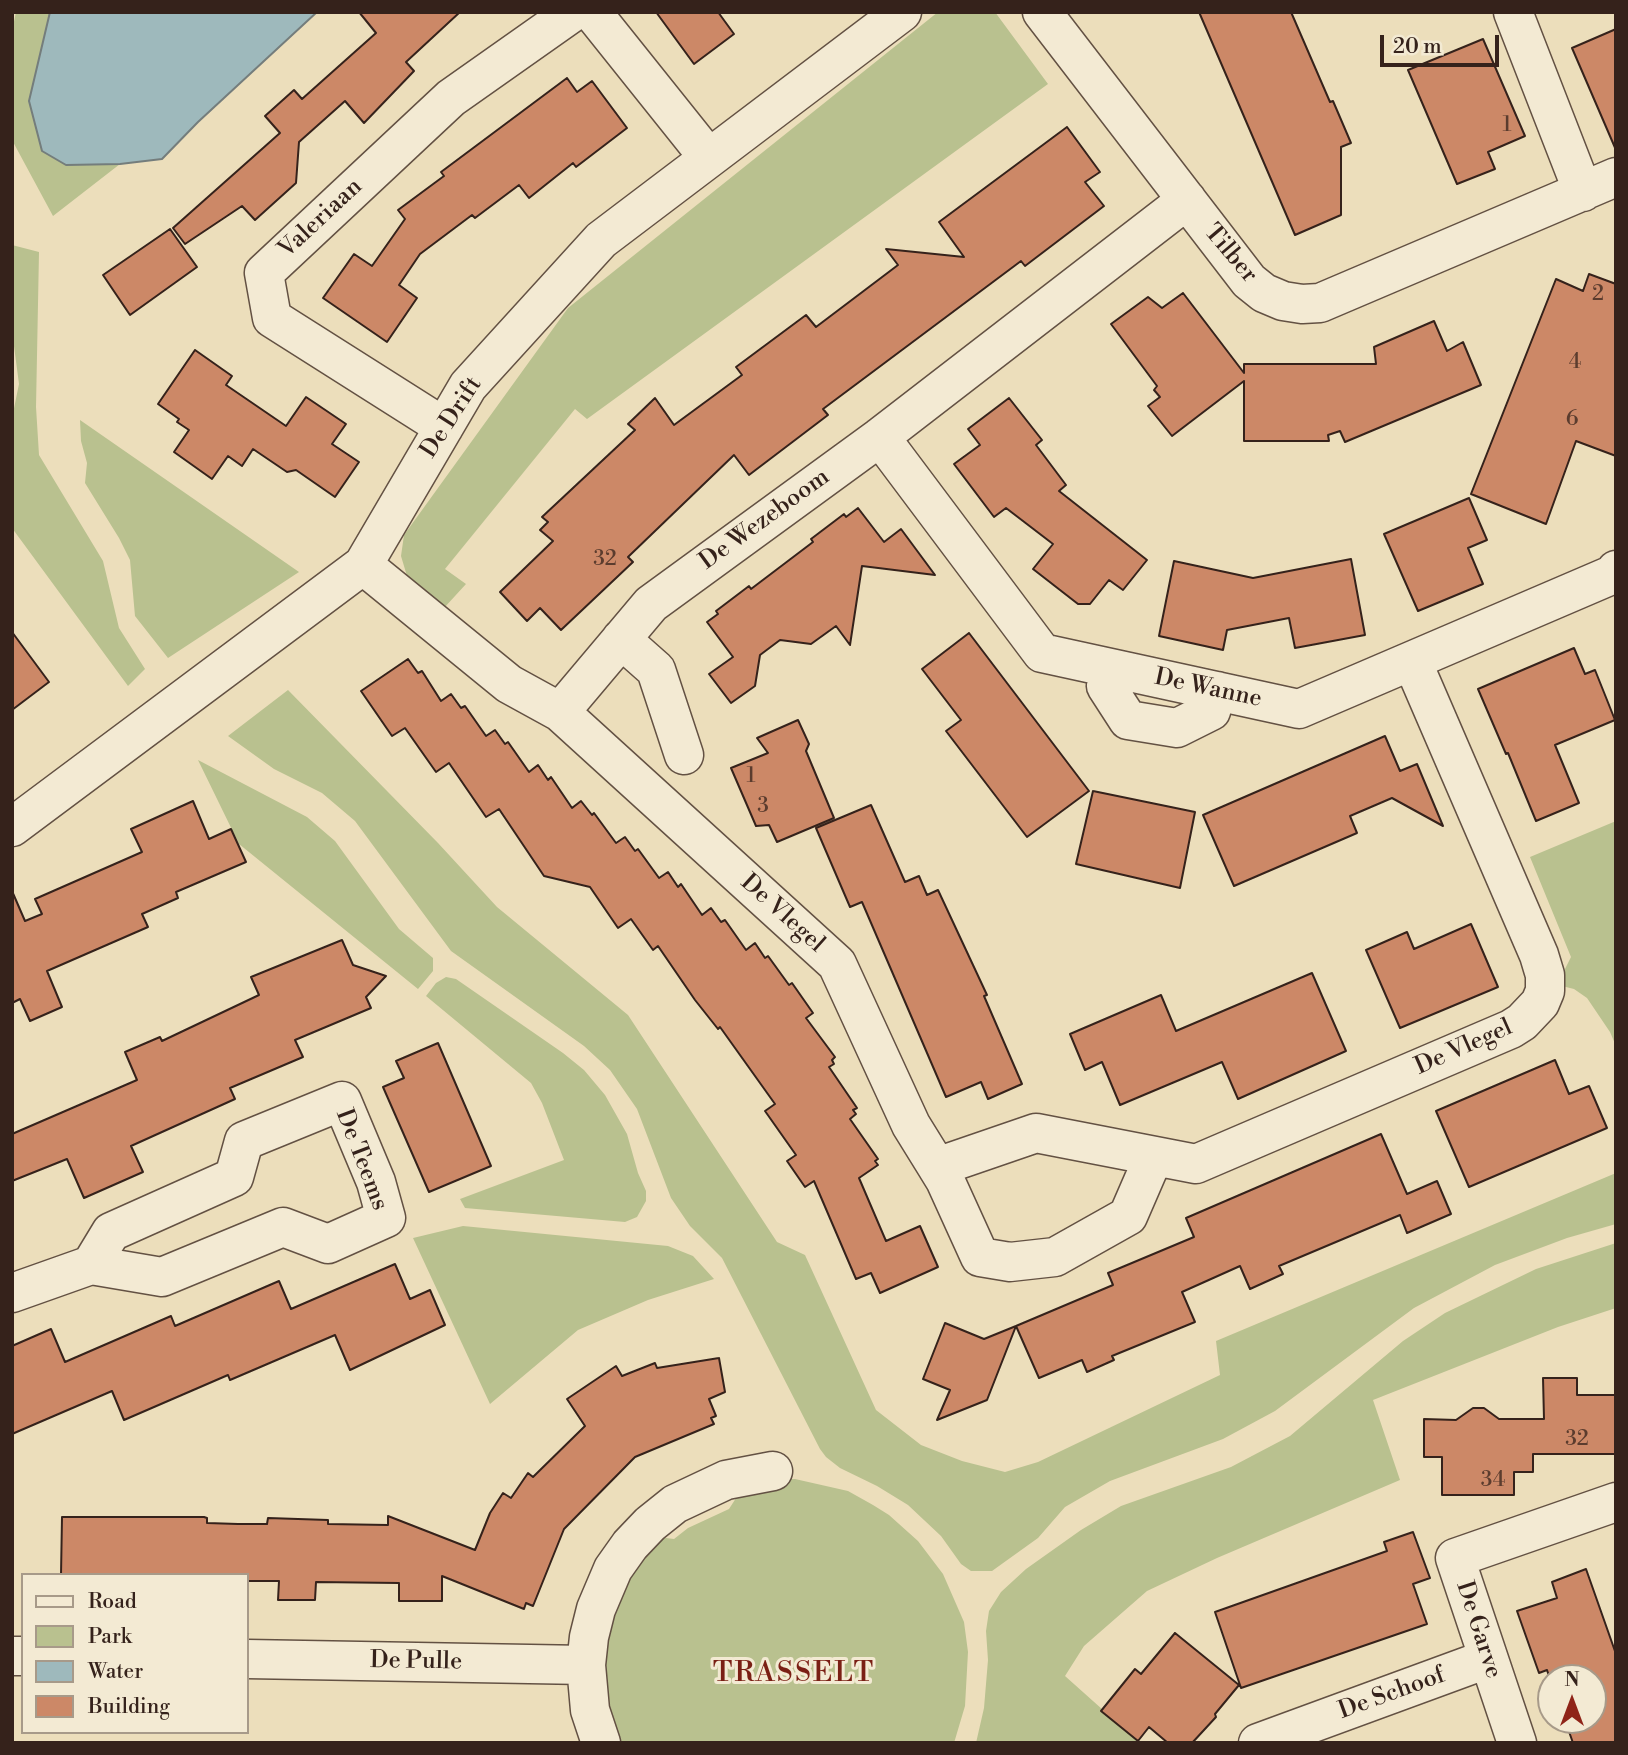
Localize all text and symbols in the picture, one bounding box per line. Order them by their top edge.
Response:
scale bar [1383,21,1502,65]
text: 20 m [1393,34,1442,60]
house number: 1 [1502,113,1512,139]
street label: Valeriaan [273,173,369,265]
street label: Tilber [1197,219,1263,289]
house number: 2 [1592,282,1604,308]
house number: 4 [1569,350,1581,376]
street label: De Drift [415,372,489,464]
house number: 6 [1566,407,1578,433]
street label: De Wezeboom [694,463,836,577]
house number: 32 [593,547,617,573]
street label: De Wanne [1152,664,1264,714]
house number: 1 [746,764,756,790]
house number: 3 [757,794,769,820]
street label: De Vlegel [734,869,830,959]
street label: De Vlegel [1411,1014,1517,1082]
street label: De Teems [329,1105,393,1215]
house number: 32 [1565,1427,1589,1453]
house number: 34 [1481,1468,1505,1494]
legend [21,1573,248,1734]
street label: De Garve [1449,1578,1507,1682]
text: Road [88,1589,137,1615]
text: Park [88,1624,132,1650]
street label: De Pulle [370,1647,462,1677]
district label: TRASSELT [714,1657,874,1691]
text: Water [88,1659,143,1685]
street label: De Schoof [1335,1661,1449,1727]
north arrow [1537,1664,1607,1734]
text: N [1564,1668,1580,1692]
text: Building [88,1694,170,1720]

